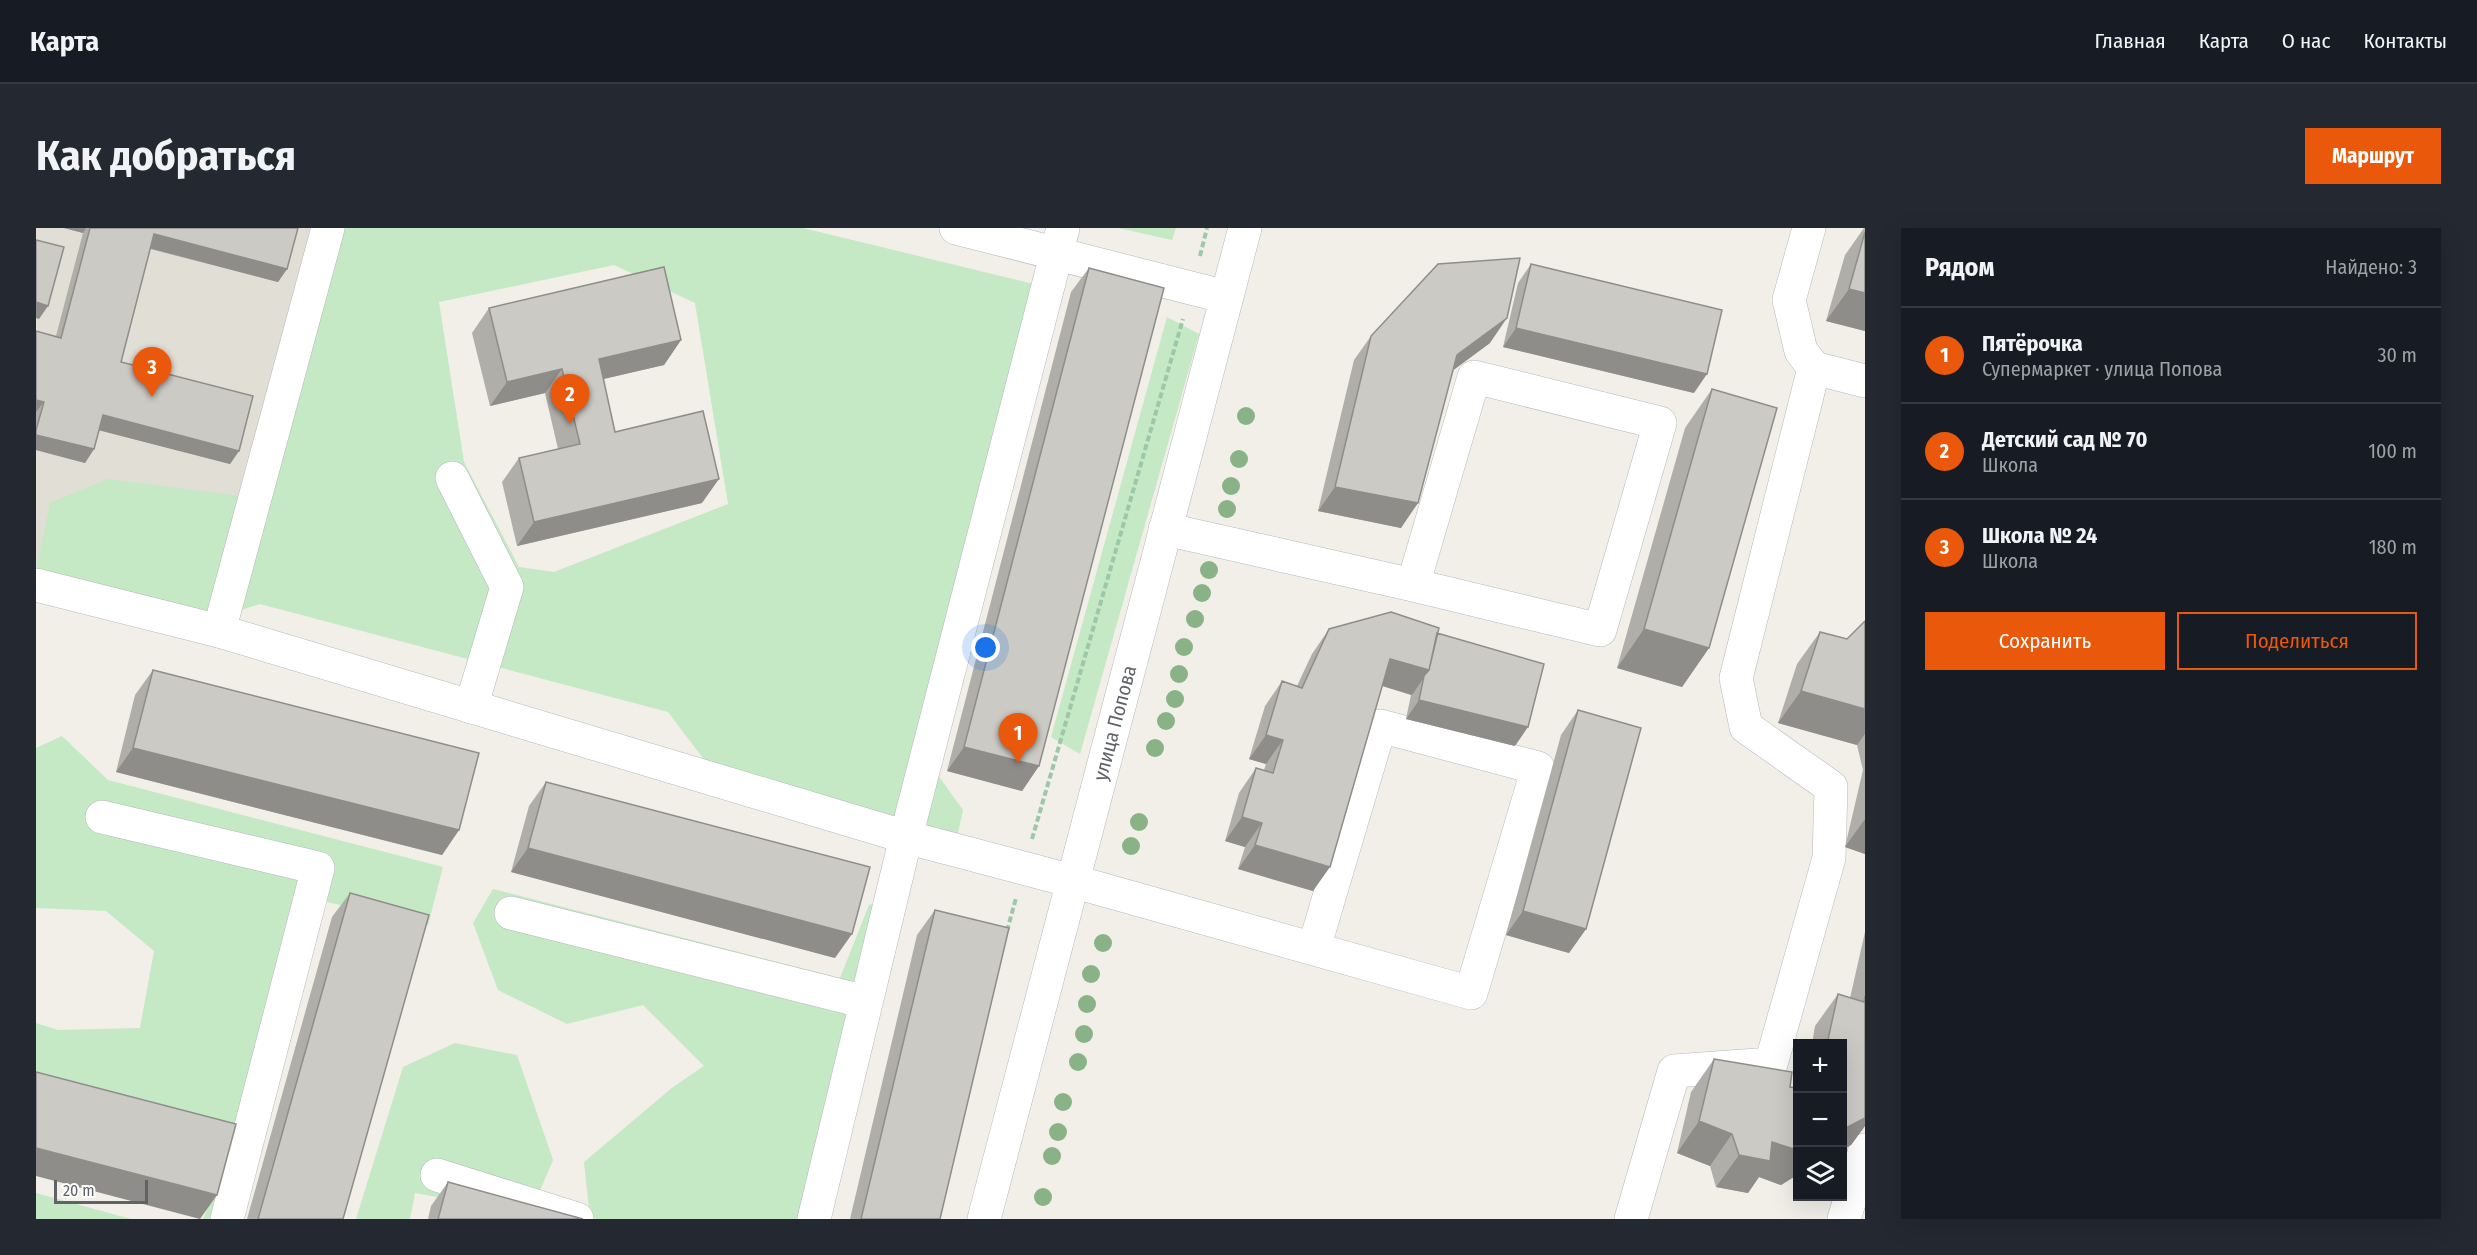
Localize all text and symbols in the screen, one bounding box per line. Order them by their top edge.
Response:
text: Карта [30,25,99,58]
text: Главная [2095,28,2166,54]
text: Карта [2199,28,2249,54]
text: О нас [2282,28,2330,54]
text: Контакты [2363,28,2447,54]
button: Маршрут [2305,128,2441,184]
text: Как добраться [36,131,296,181]
text: Рядом [1925,252,1994,283]
text: Найдено: 3 [2325,255,2417,279]
text: Пятёрочка [1982,330,2083,357]
text: 1 [1940,343,1949,367]
text: 30 m [2377,343,2417,367]
pin: 3 [132,348,172,397]
text: Супермаркет · улица Попова [1982,357,2222,381]
pin: 2 [550,374,590,424]
text: Детский сад № 70 [1982,426,2147,453]
text: 2 [1940,439,1949,463]
text: 100 m [2368,439,2417,463]
text: Школа [1982,453,2038,477]
text: Школа № 24 [1982,522,2097,549]
text: 3 [1940,535,1949,559]
text: 180 m [2369,535,2417,559]
text: Школа [1982,549,2038,573]
button: Сохранить [1925,612,2165,670]
button: Поделиться [2177,612,2417,670]
your location [971,633,1000,662]
street label: улица Попова [1088,663,1141,783]
pin: 1 [998,714,1038,763]
map controls [1793,1039,1847,1201]
button: + [1793,1039,1847,1093]
button: − [1793,1093,1847,1147]
button: layers [1793,1147,1847,1201]
scale bar [54,1177,148,1204]
text: 20 m [63,1181,94,1200]

